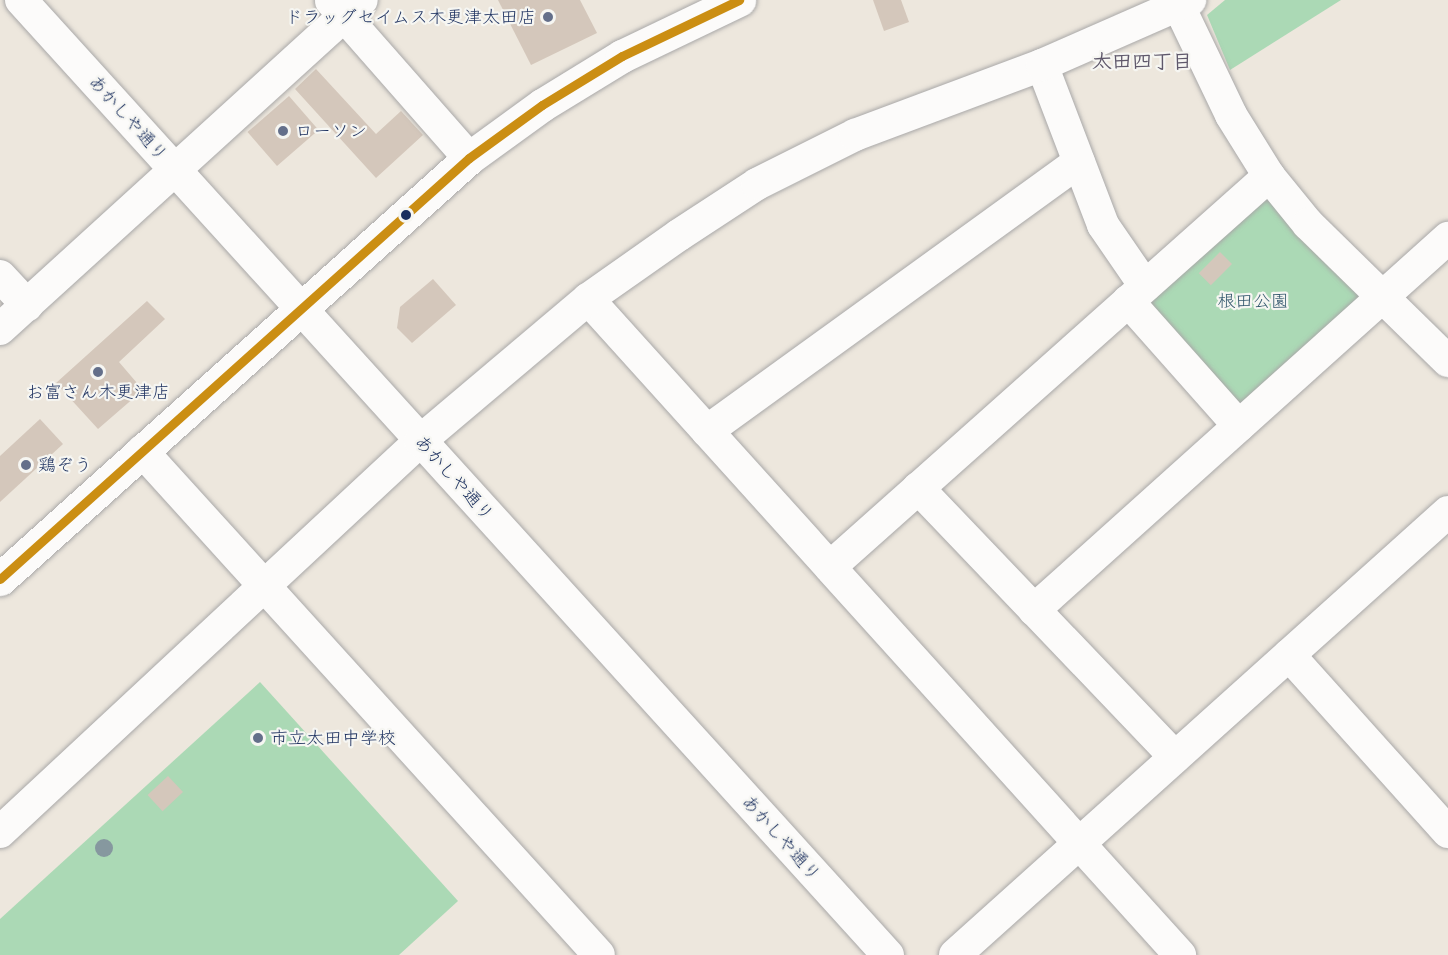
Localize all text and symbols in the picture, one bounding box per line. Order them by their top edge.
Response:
place label: ドラッグセイムス木更津太田店 [284,6,536,28]
marker: ドラッグセイムス木更津太田店 [541,10,555,24]
district label: 太田四丁目 [1092,48,1192,72]
street label: あかしや通り [84,71,172,165]
place label: ローソン [295,120,367,142]
marker: ローソン [276,124,290,138]
unlabelled marker [400,209,412,221]
park label: 根田公園 [1217,290,1289,312]
marker: お富さん木更津店 [91,365,105,379]
place label: お富さん木更津店 [26,381,170,403]
street label: あかしや通り [410,431,498,525]
place label: 鶏ぞう [38,454,92,476]
marker: 鶏ぞう [19,458,33,472]
place label: 市立太田中学校 [270,727,396,749]
marker: 市立太田中学校 [251,731,265,745]
street label: あかしや通り [737,791,825,885]

